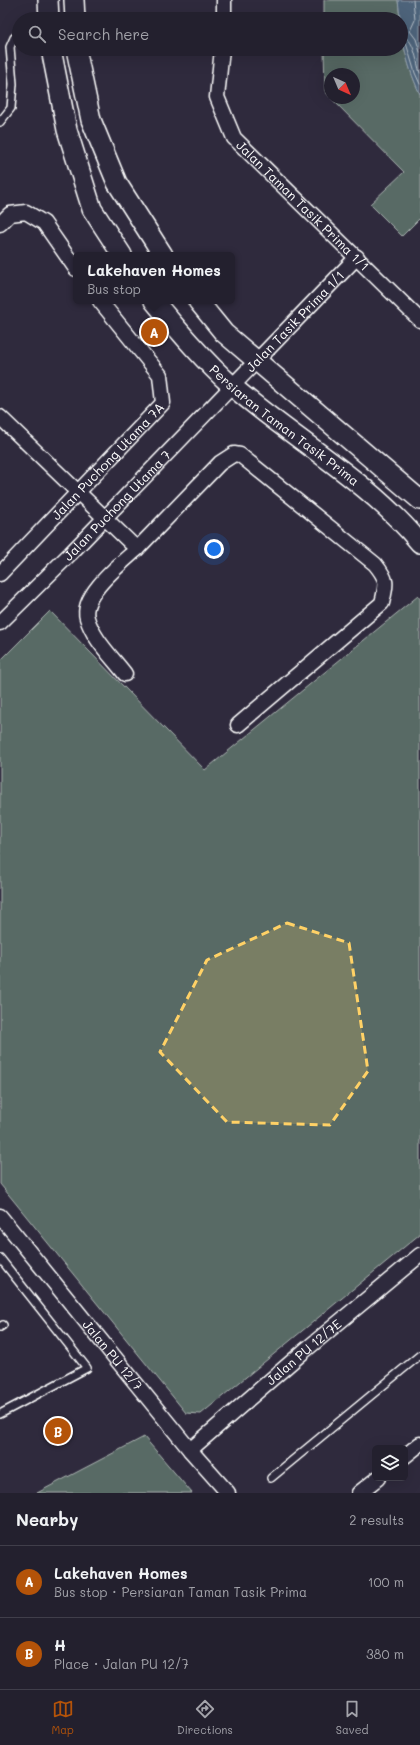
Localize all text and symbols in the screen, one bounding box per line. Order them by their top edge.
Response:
search box [12,12,408,56]
icon: search [26,23,48,45]
text: Search here [58,24,149,44]
north arrow [324,68,360,104]
street label: Jalan Taman Tasik Prima 1/1 [233,136,373,274]
popup [73,252,235,304]
text: Lakehaven Homes [87,260,221,280]
street label: Jalan Tasik Prima 1/1 [242,267,347,375]
text: Bus stop [87,280,141,297]
pin: A [141,317,167,347]
street label: Persiaran Taman Tasik Prima [206,361,363,489]
street label: Jalan Puchong Utama 7A [47,399,165,523]
street label: Jalan Puchong Utama 7 [60,447,174,563]
your location [204,539,224,559]
street label: Jalan PU 12/7E [262,1315,344,1388]
street label: Jalan PU 12/7 [80,1316,147,1393]
pin: B [45,1416,71,1446]
map controls [372,1445,408,1481]
button: layers [372,1445,408,1481]
text: Nearby [16,1508,78,1530]
text: 2 results [349,1511,404,1528]
text: Lakehaven Homes [54,1563,188,1583]
text: A [24,1573,34,1590]
text: 100 m [368,1573,404,1590]
text: Bus stop · Persiaran Taman Tasik Prima [54,1583,307,1600]
text: H [54,1635,66,1655]
text: B [25,1645,33,1662]
text: 380 m [366,1645,404,1662]
text: Place · Jalan PU 12/7 [54,1655,189,1672]
tab: Map [52,1698,74,1737]
tab: Directions [177,1698,233,1737]
tab: Saved [336,1698,368,1737]

